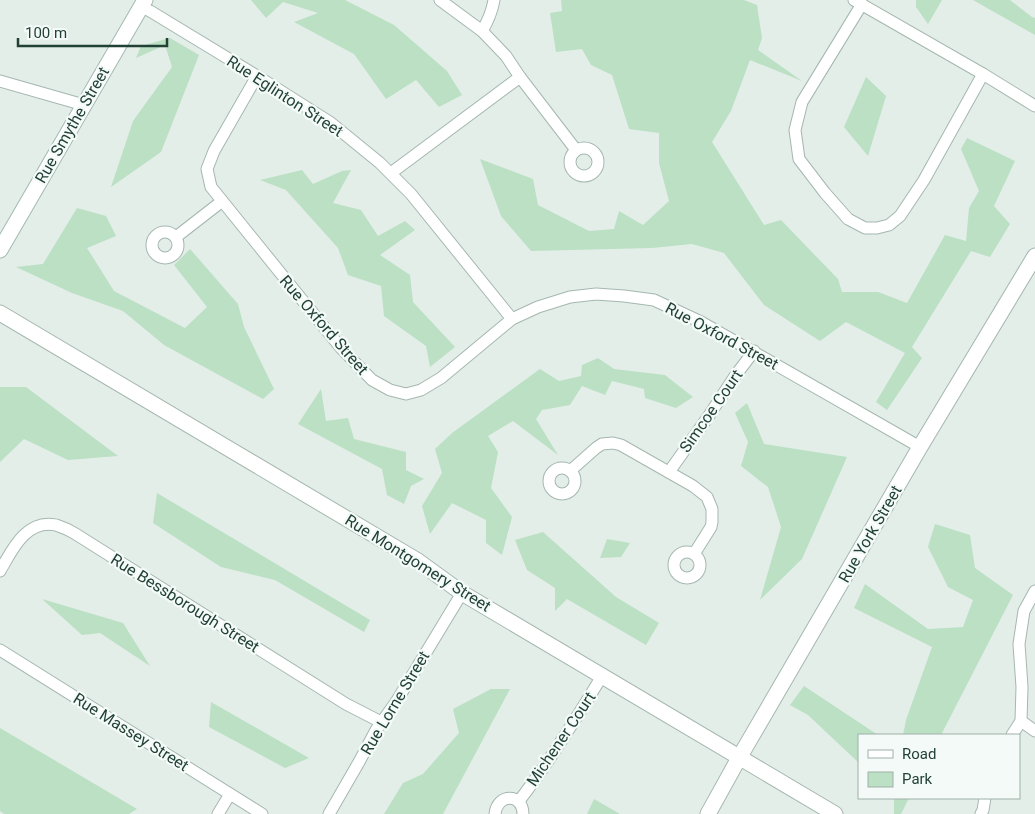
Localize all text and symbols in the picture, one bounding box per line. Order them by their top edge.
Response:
scale bar [18,15,166,47]
text: 100 m [25,24,67,42]
street label: Rue Eglinton Street [223,51,347,141]
street label: Rue Smythe Street [31,64,113,186]
street label: Rue Oxford Street [276,272,372,378]
street label: Rue Oxford Street [662,298,782,374]
street label: Simcoe Court [675,366,747,456]
street label: Rue York Street [835,482,905,586]
street label: Rue Montgomery Street [342,510,494,616]
street label: Rue Bessborough Street [107,550,263,656]
street label: Rue Lorne Street [357,648,433,758]
street label: Michener Court [522,688,600,790]
street label: Rue Massey Street [70,689,192,775]
legend [858,734,1020,799]
text: Road [902,745,936,763]
text: Park [902,770,933,788]

